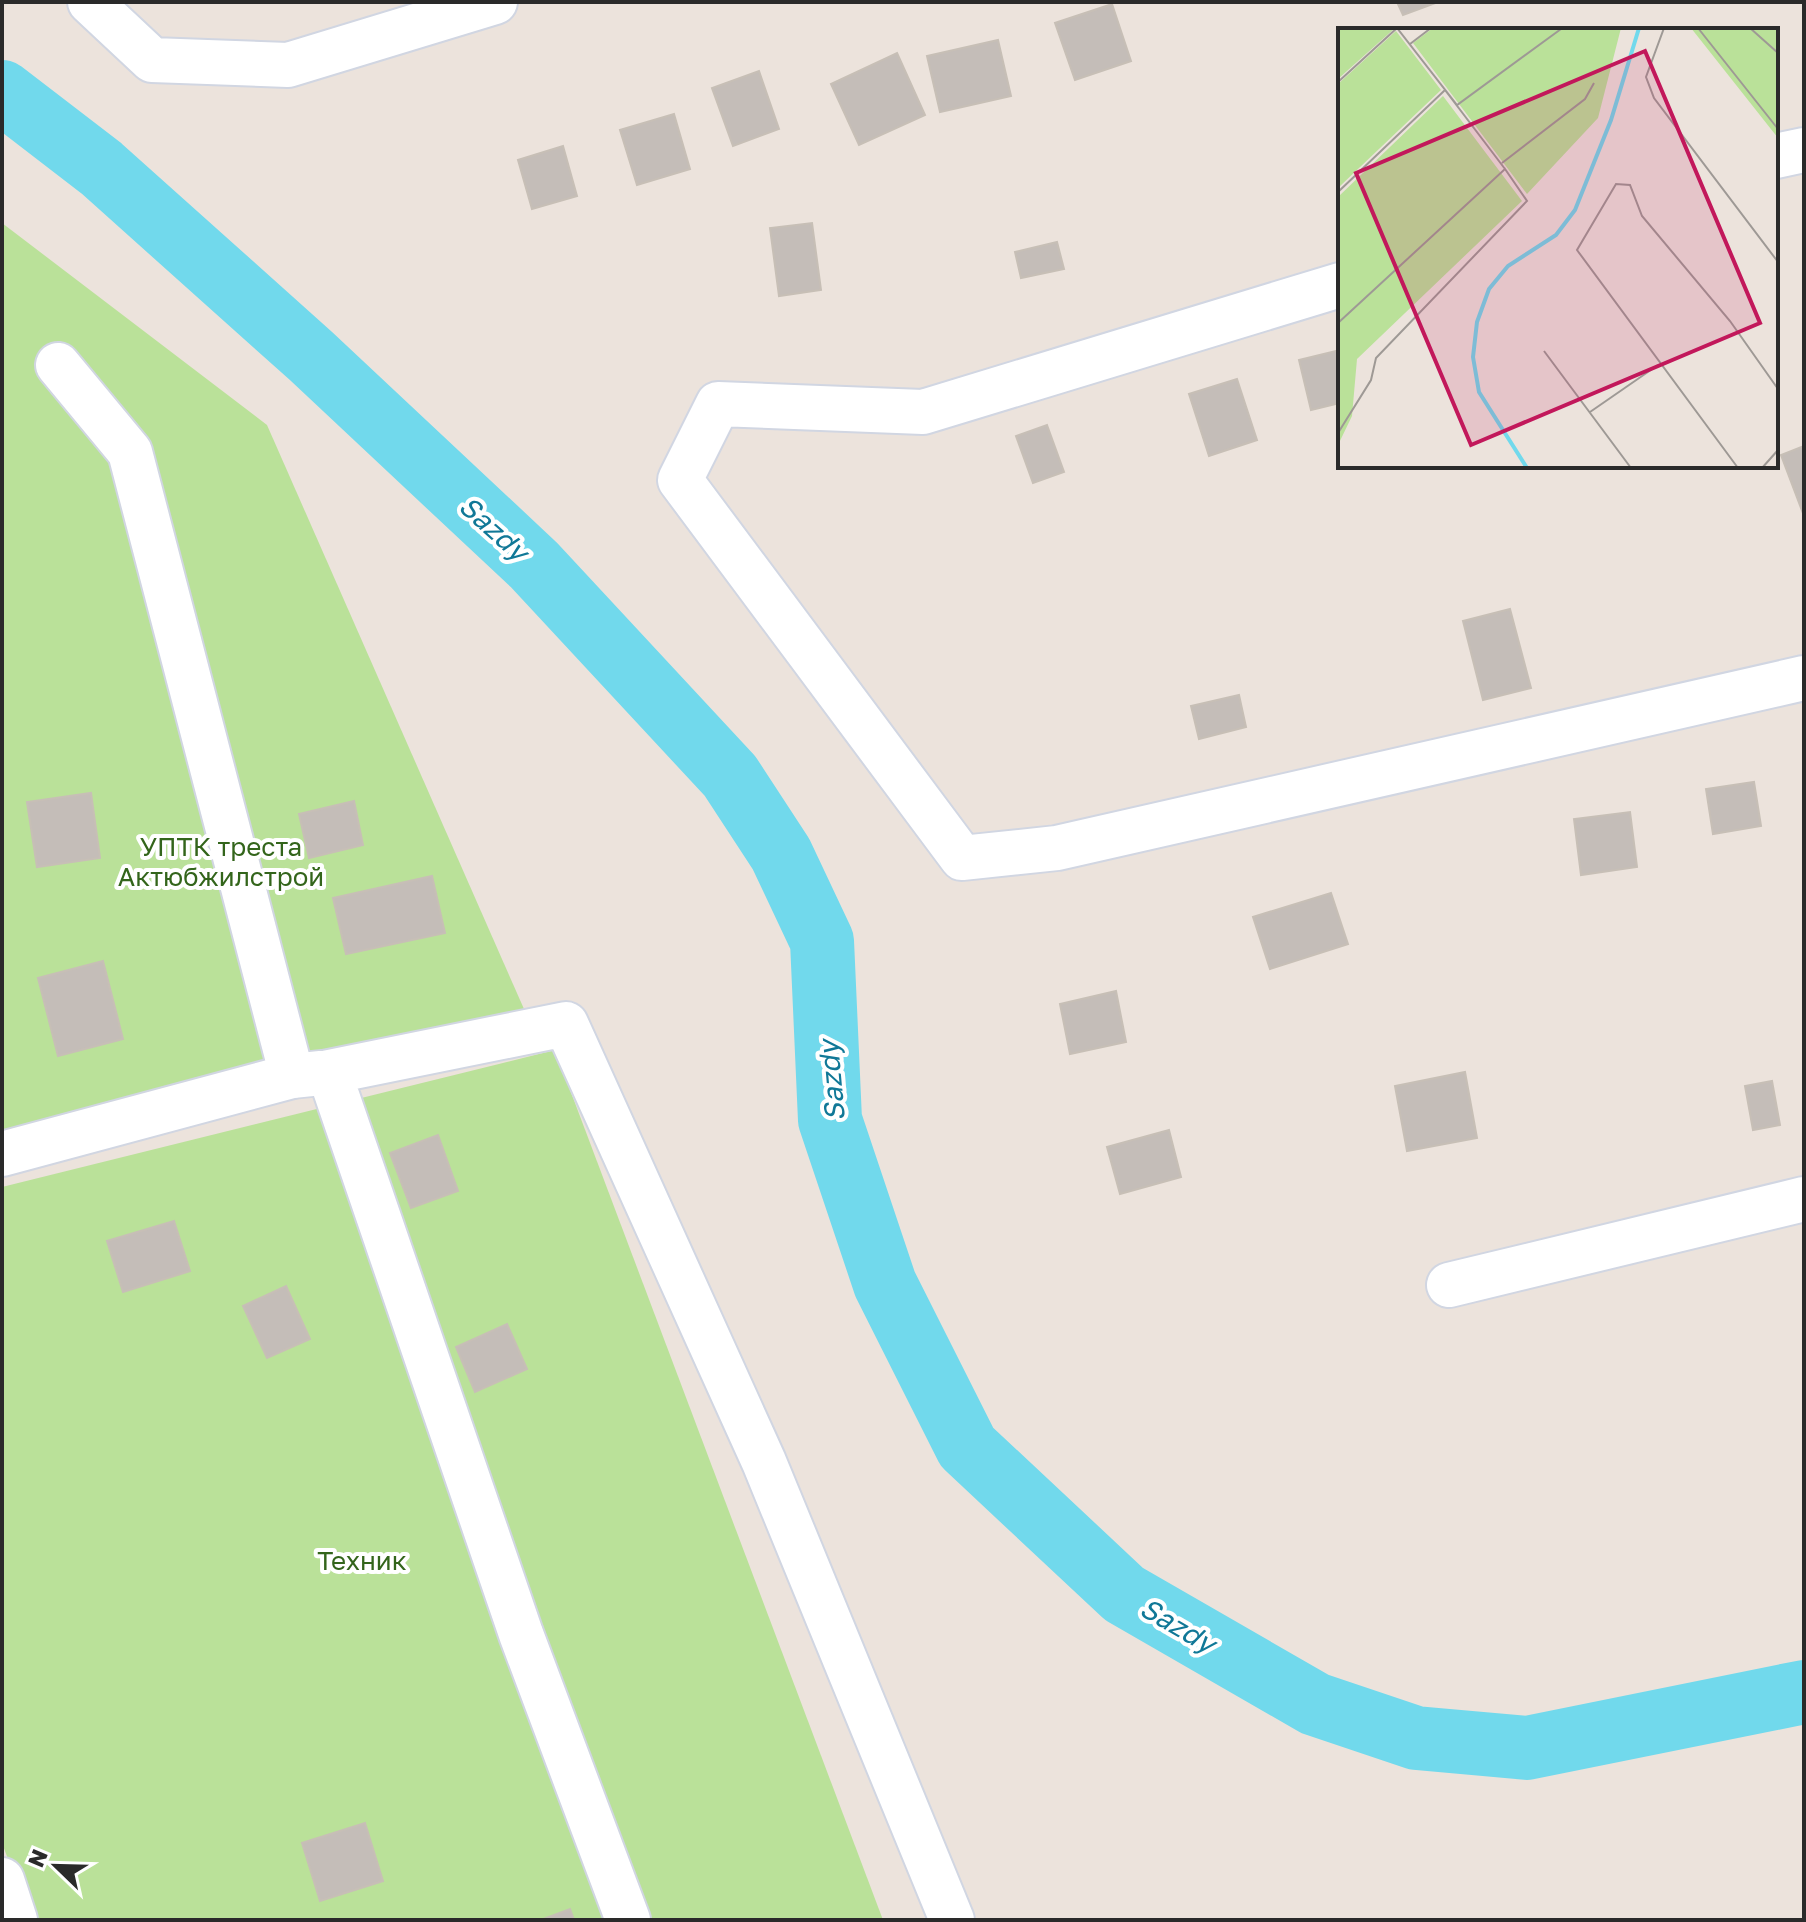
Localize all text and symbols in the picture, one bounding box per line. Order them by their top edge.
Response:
inset map [1338,28,1778,468]
water label: Sazdy [453,489,538,570]
park label: УПТК треста Актюбжилстрой [118,831,324,892]
water label: Sazdy [811,1036,851,1123]
park label: Техник [317,1545,407,1576]
water label: Sazdy [1135,1590,1224,1661]
north arrow [16,1826,96,1906]
text: N [21,1845,53,1871]

